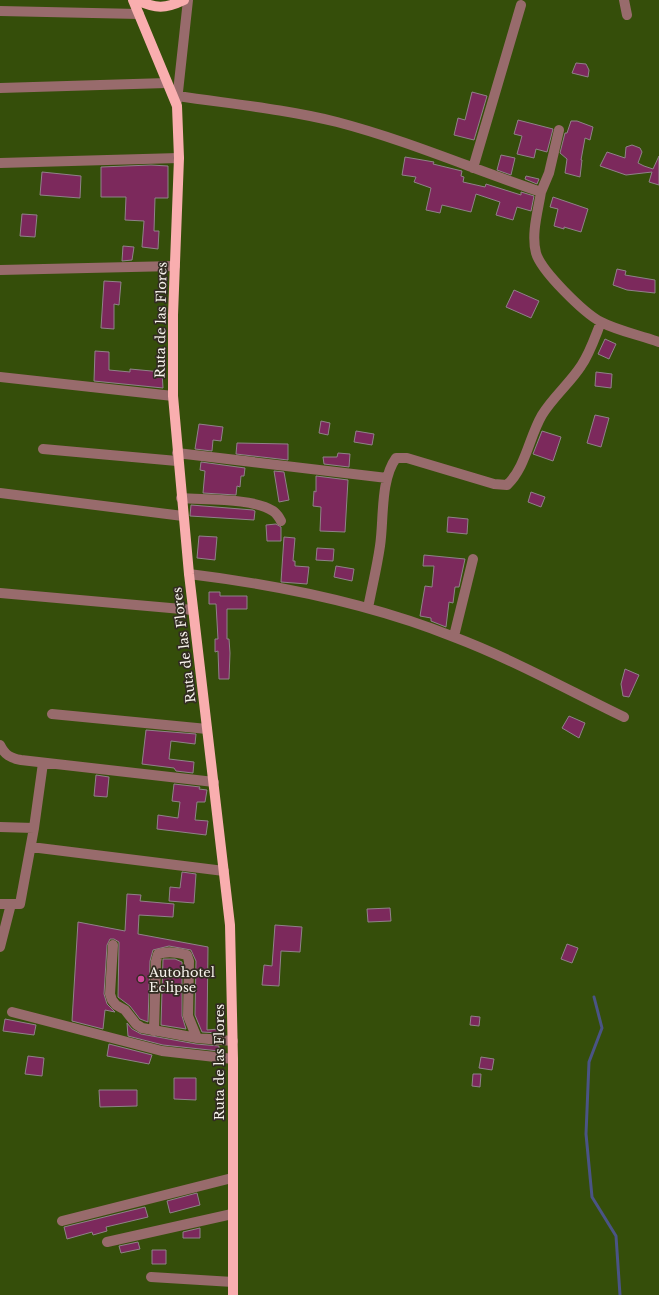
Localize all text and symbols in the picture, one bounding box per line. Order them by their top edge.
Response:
street label: Ruta de las Flores [151,262,171,378]
street label: Ruta de las Flores [168,586,200,704]
place label: Autohotel Eclipse [148,964,215,996]
marker: Autohotel Eclipse [136,974,146,984]
street label: Ruta de las Flores [211,1004,228,1120]

